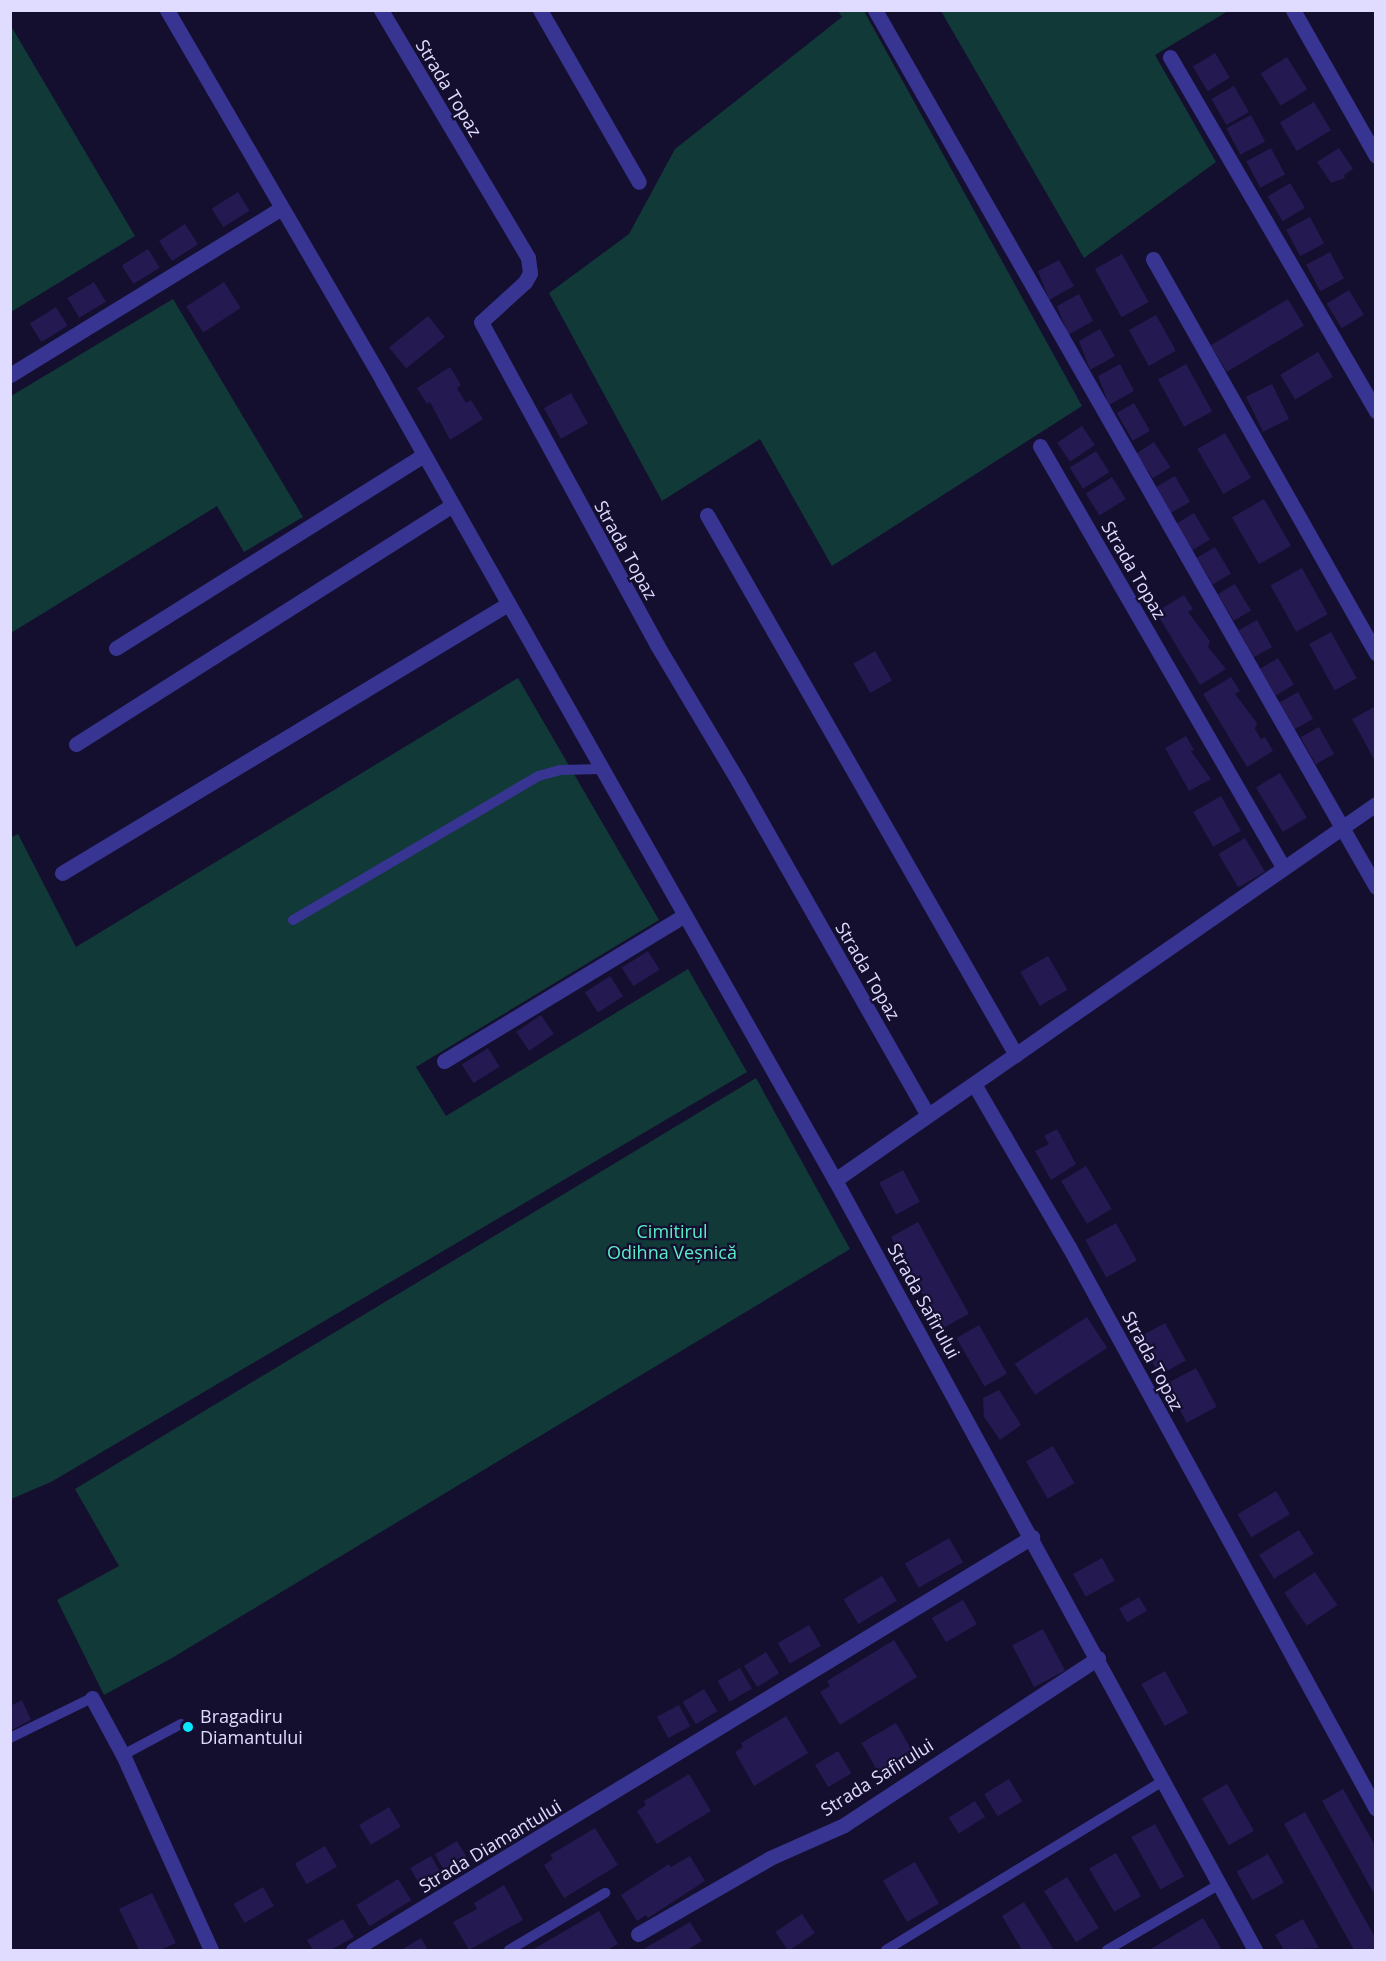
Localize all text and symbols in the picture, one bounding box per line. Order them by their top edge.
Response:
street label: Strada Topaz [412,35,486,141]
street label: Strada Topaz [590,497,662,603]
street label: Strada Topaz [1097,517,1171,623]
street label: Strada Topaz [831,918,905,1024]
park label: Cimitirul Odihna Veșnică [607,1221,737,1264]
street label: Strada Safirului [883,1240,965,1362]
street label: Strada Topaz [1118,1308,1188,1414]
place label: Bragadiru Diamantului [200,1706,303,1748]
marker: Bragadiru Diamantului [181,1720,195,1734]
street label: Strada Safirului [817,1734,937,1820]
street label: Strada Diamantului [415,1795,565,1897]

